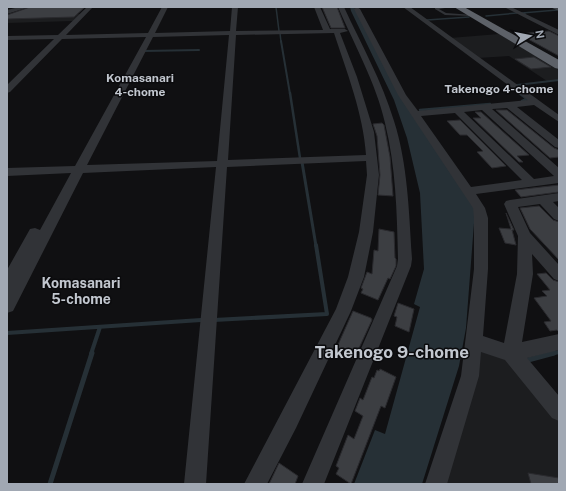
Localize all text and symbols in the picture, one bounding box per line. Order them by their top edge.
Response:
north arrow [510,16,550,56]
text: N [533,29,547,40]
district label: Komasanari 4-chome [106,71,174,99]
district label: Takenogo 4-chome [445,82,554,96]
district label: Komasanari 5-chome [41,275,121,307]
district label: Takenogo 9-chome [315,342,469,362]

